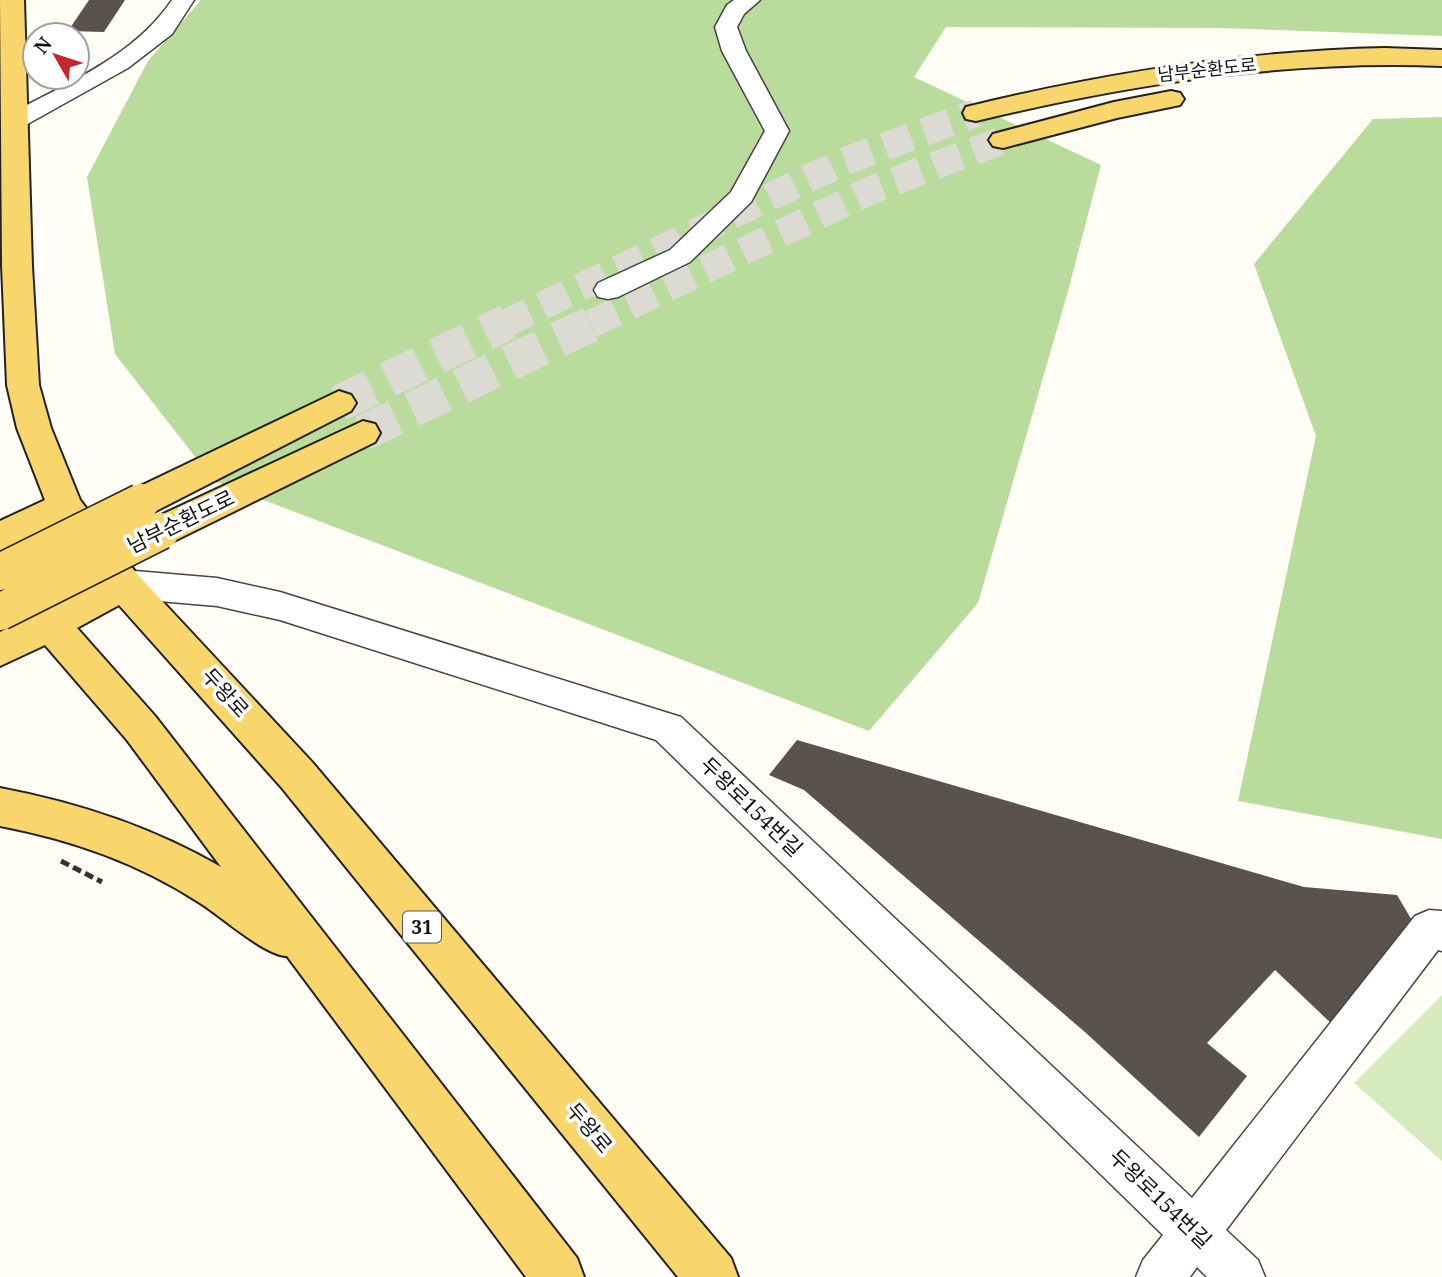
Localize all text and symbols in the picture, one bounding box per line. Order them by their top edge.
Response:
north arrow [21,21,91,91]
text: N [28,31,58,59]
street label: 남부순환도로 [1156,52,1258,86]
street label: 남부순환도로 [122,483,239,559]
street label: 두왕로 [196,661,256,723]
street label: 두왕로154번길 [695,750,809,862]
road number: 31 [403,911,441,942]
street label: 두왕로 [560,1096,619,1159]
street label: 두왕로154번길 [1104,1142,1218,1254]

